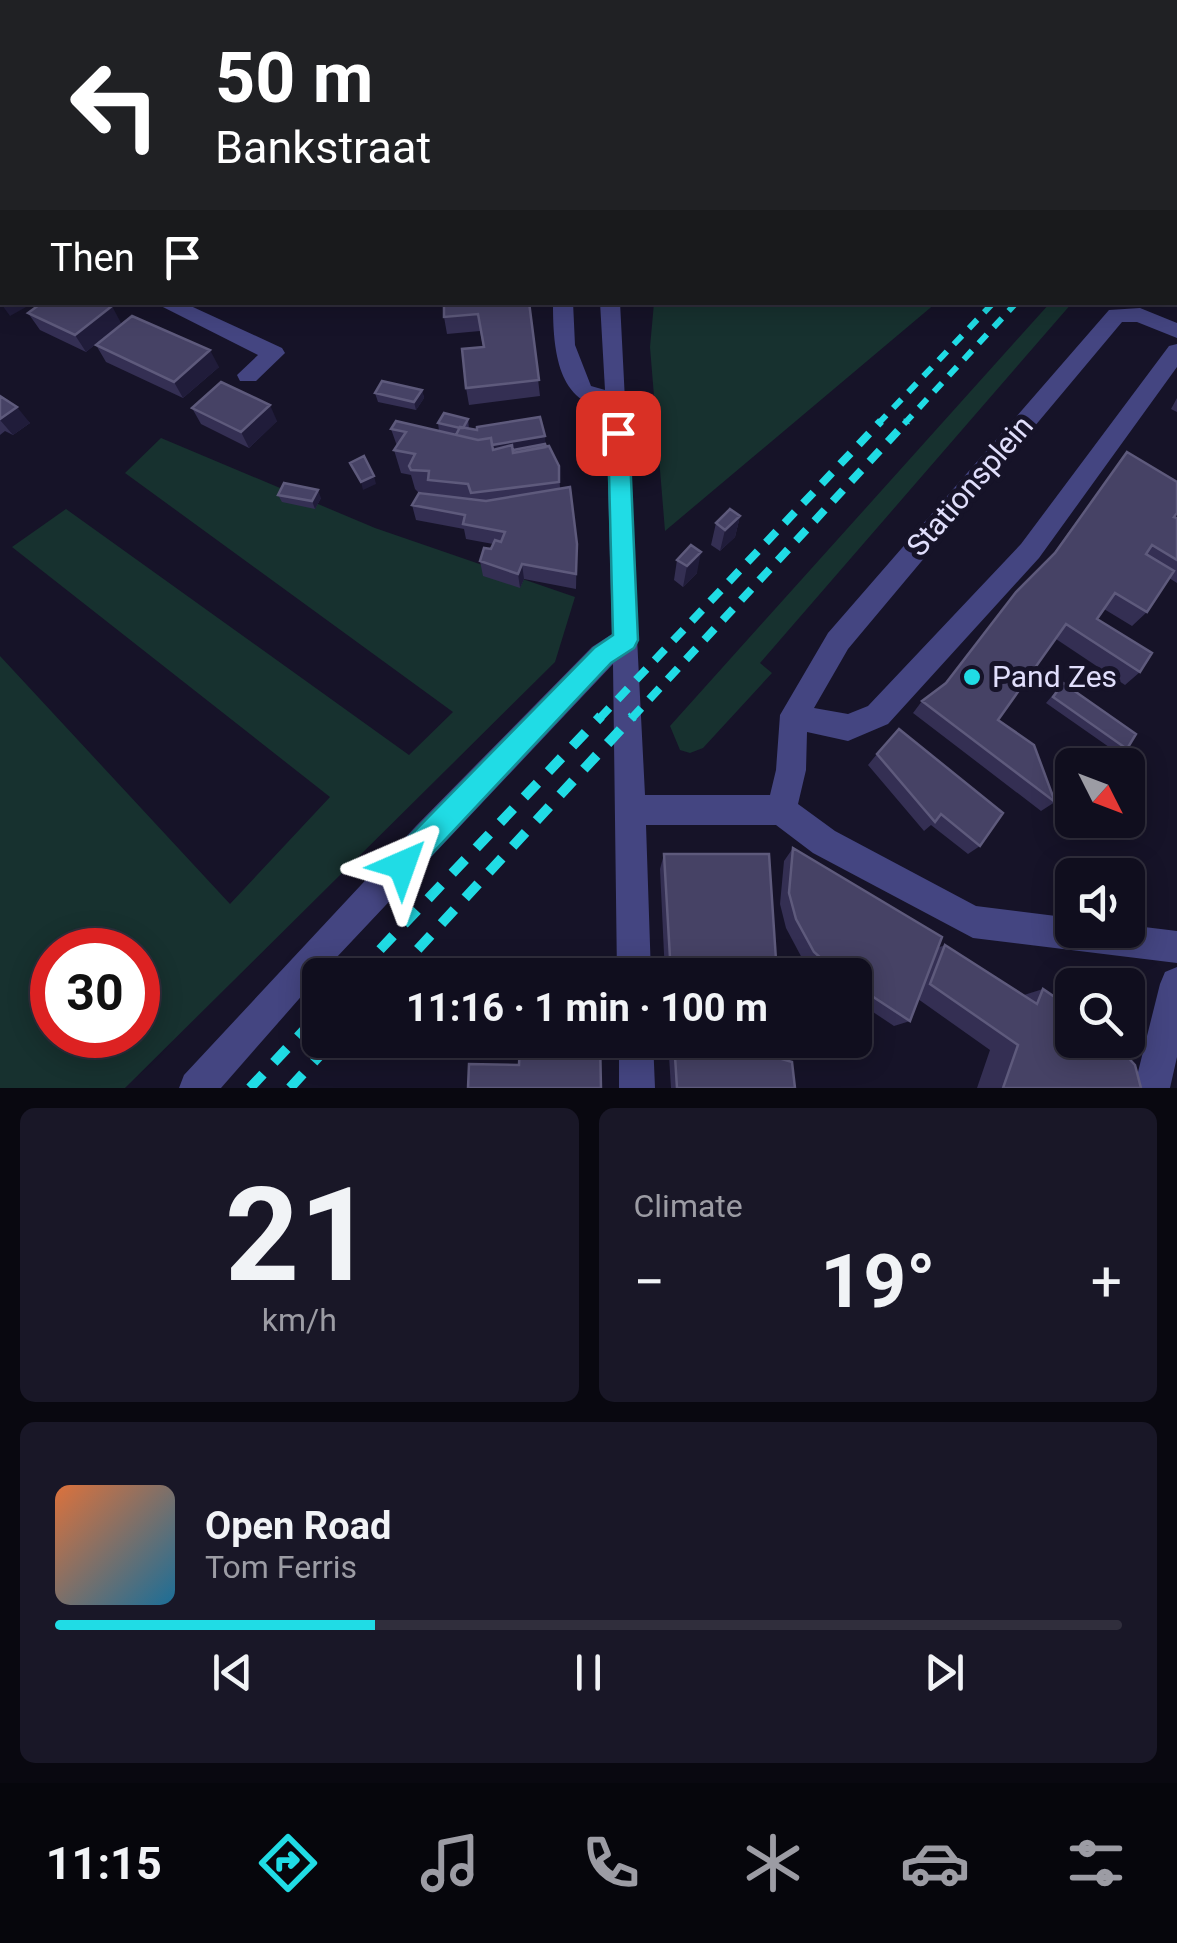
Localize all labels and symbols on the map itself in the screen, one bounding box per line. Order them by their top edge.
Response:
pin [576,391,661,476]
street label: Stationsplein [899,408,1040,563]
place label: Pand Zes [992,659,1117,694]
marker: Pand Zes [961,666,983,688]
north arrow [1055,748,1145,838]
position arrow [350,813,454,917]
speed limit sign: 30 [30,928,160,1058]

